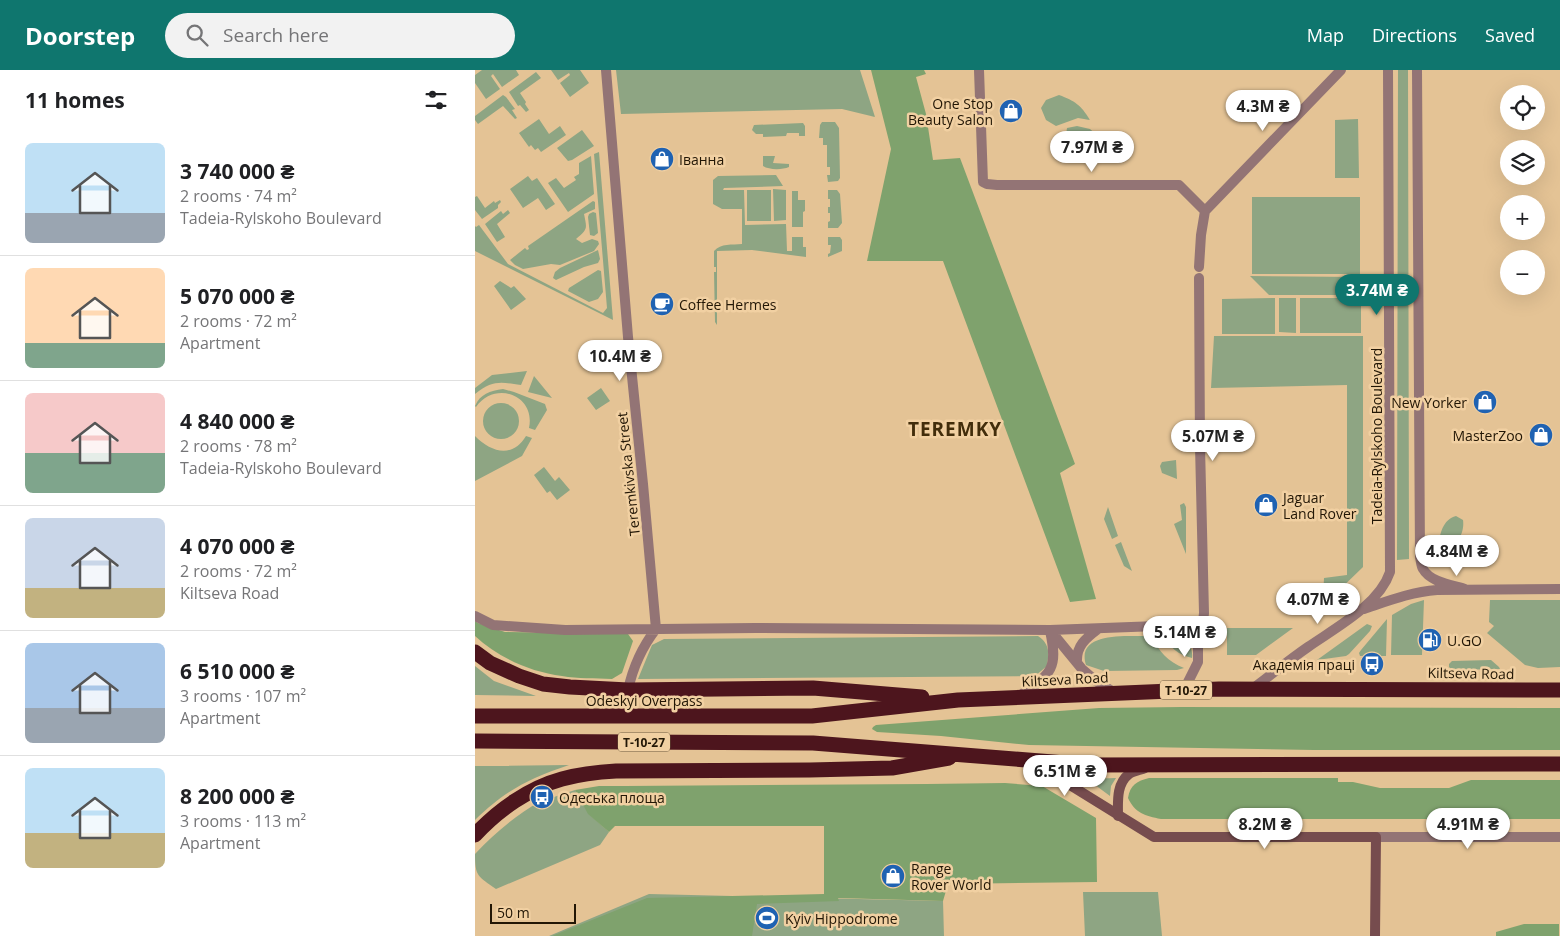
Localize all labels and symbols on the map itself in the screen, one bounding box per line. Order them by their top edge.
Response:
pin: 4.3M ₴ [1222,90,1304,132]
place label: One Stop Beauty Salon [908,94,993,129]
shop icon: One Stop Beauty Salon [998,98,1024,124]
pin: 7.97M ₴ [1046,131,1138,173]
shop icon: Іванна [649,146,675,172]
place label: Іванна [679,150,724,169]
pin: 3.74M ₴ [1331,274,1423,316]
cafe icon: Coffee Hermes [649,291,675,317]
place label: Coffee Hermes [679,295,777,314]
pin: 10.4M ₴ [574,340,666,382]
street label: Tadeia-Rylskoho Boulevard [1367,348,1386,524]
shop icon: New Yorker [1472,389,1498,415]
place label: New Yorker [1391,393,1467,412]
street label: Teremkivska Street [612,411,644,537]
district label: TEREMKY [908,416,1002,442]
pin: 5.07M ₴ [1167,420,1259,462]
shop icon: MasterZoo [1528,422,1554,448]
place label: MasterZoo [1453,426,1523,445]
place label: Jaguar Land Rover [1281,488,1357,523]
shop icon: Jaguar Land Rover [1253,492,1279,518]
pin: 4.84M ₴ [1411,534,1503,577]
pin: 4.07M ₴ [1272,582,1364,625]
pin: 5.14M ₴ [1139,616,1231,658]
fuel station icon: U.GO [1417,627,1443,653]
place label: U.GO [1447,631,1482,650]
bus stop icon: Академія праці [1359,651,1385,677]
place label: Академія праці [1253,655,1355,674]
street label: Kiltseva Road [1427,663,1515,683]
street label: Kiltseva Road [1021,667,1109,691]
road number: Т-10-27 [1160,680,1212,700]
street label: Odeskyi Overpass [586,691,703,710]
road number: Т-10-27 [618,732,670,752]
pin: 6.51M ₴ [1019,754,1111,797]
bus stop icon: Одеська площа [529,784,555,810]
place label: Одеська площа [559,788,665,807]
pin: 8.2M ₴ [1224,808,1306,850]
pin: 4.91M ₴ [1422,808,1514,850]
place label: Range Rover World [911,859,991,894]
shop icon: Range Rover World [880,863,906,889]
scale bar [490,901,576,924]
sports icon: Kyiv Hippodrome [754,905,780,931]
place label: Kyiv Hippodrome [785,909,898,928]

